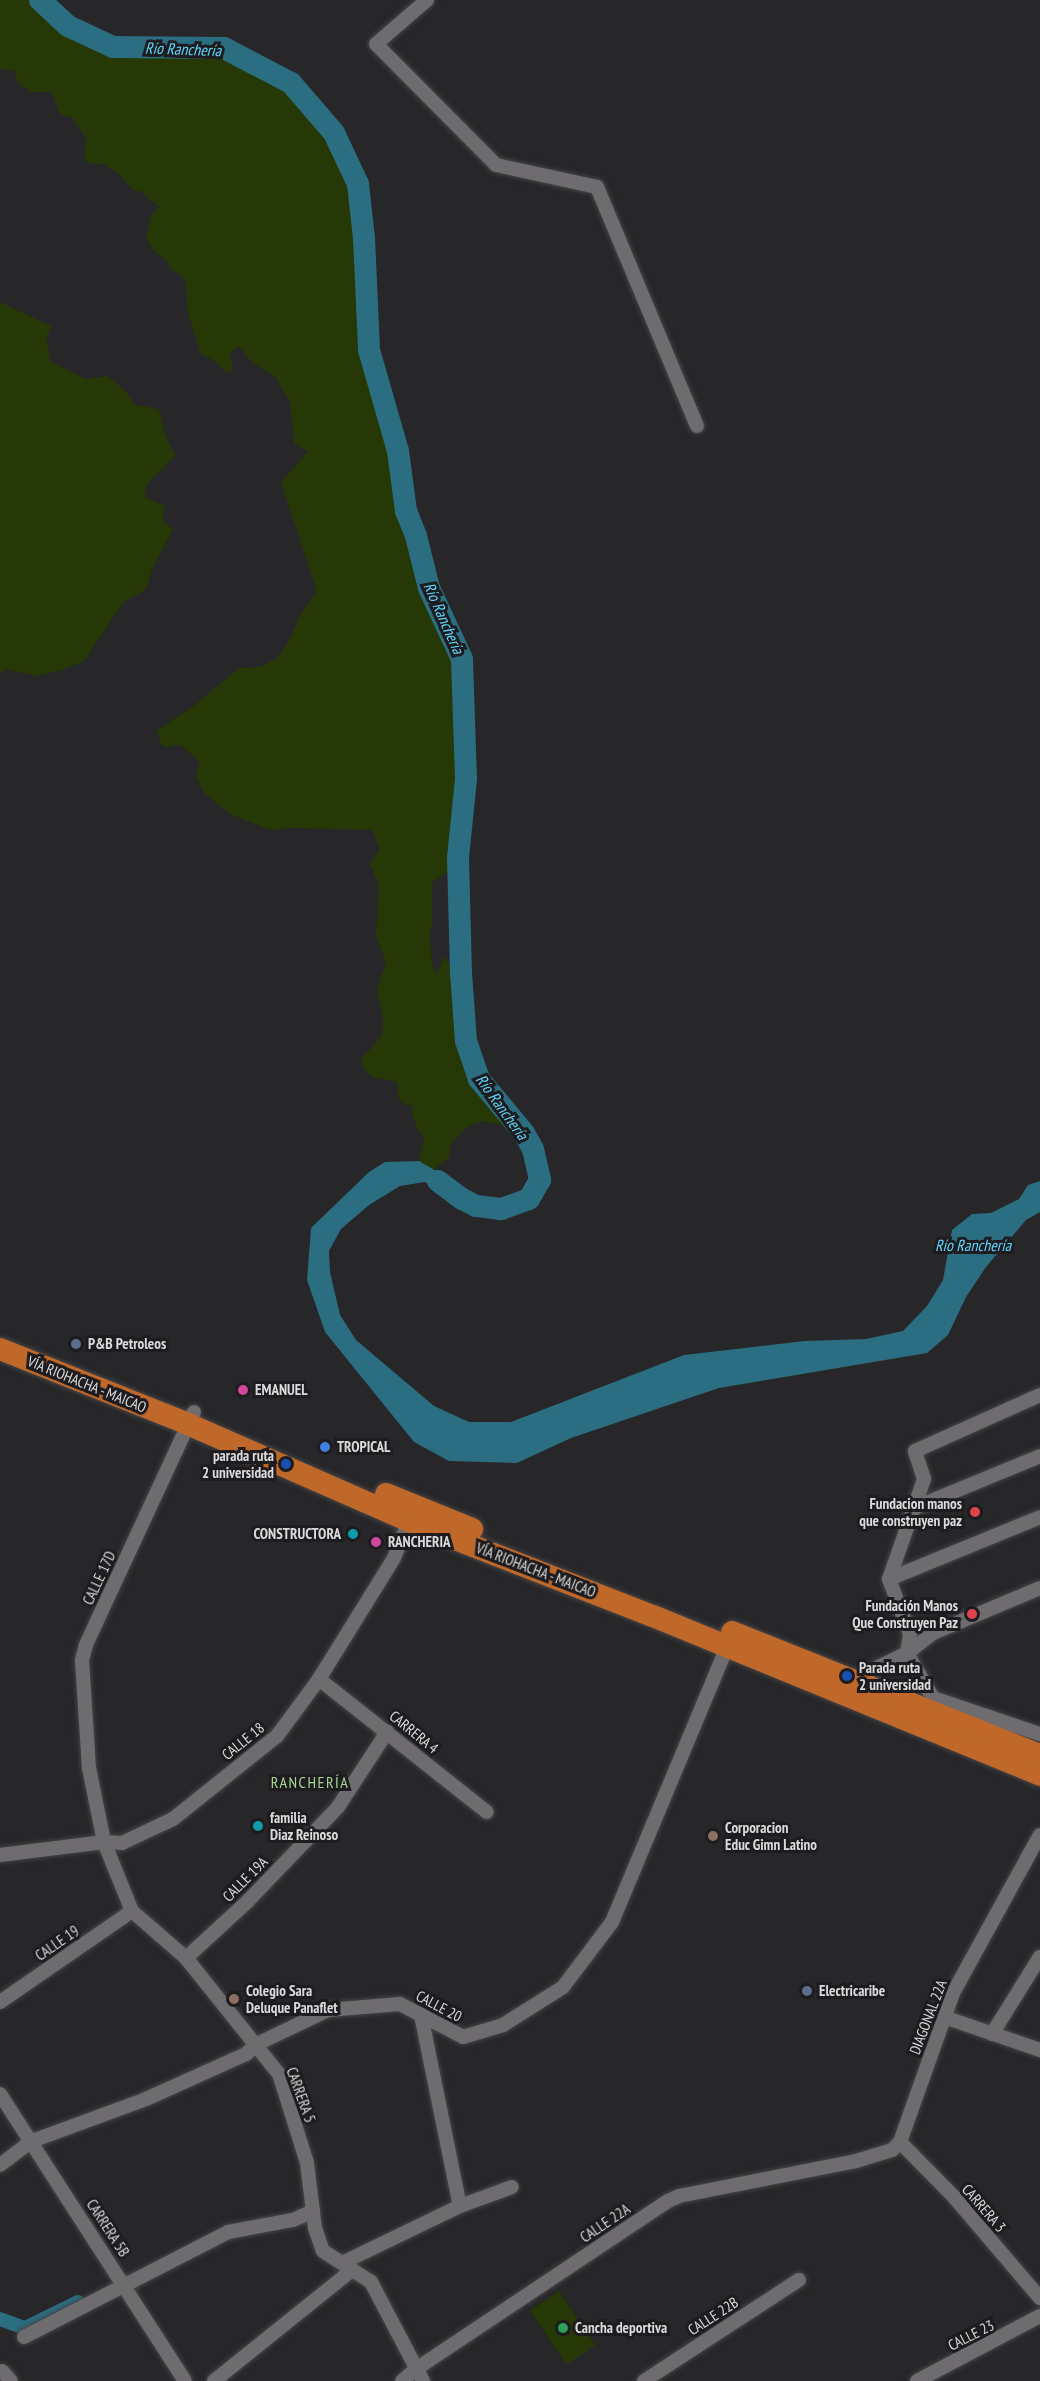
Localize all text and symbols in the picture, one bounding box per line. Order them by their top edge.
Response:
water label: Río Ranchería [145,38,221,60]
water label: Río Ranchería [420,579,468,657]
water label: Río Ranchería [472,1071,532,1143]
water label: Río Ranchería [935,1235,1011,1255]
place label: P&B Petroleos [88,1335,166,1353]
marker: P&B Petroleos [69,1337,83,1351]
street label: VÍA RIOHACHA - MAICAO [24,1352,150,1416]
place label: EMANUEL [255,1381,308,1399]
marker: EMANUEL [236,1383,250,1397]
place label: TROPICAL [337,1438,390,1456]
marker: TROPICAL [318,1440,332,1454]
place label: parada ruta 2 universidad [202,1446,274,1481]
marker: parada ruta 2 universidad [279,1457,293,1471]
place label: Fundacion manos que construyen paz [859,1494,962,1529]
marker: Fundacion manos que construyen paz [966,1503,984,1521]
place label: CONSTRUCTORA [253,1525,341,1543]
marker: CONSTRUCTORA [346,1527,360,1541]
place label: RANCHERIA [388,1533,451,1551]
marker: RANCHERIA [369,1535,383,1549]
street label: VÍA RIOHACHA - MAICAO [473,1539,599,1601]
street label: CALLE 17D [79,1548,119,1608]
place label: Fundación Manos Que Construyen Paz [852,1596,958,1631]
marker: Fundación Manos Que Construyen Paz [963,1605,981,1623]
place label: Parada ruta 2 universidad [859,1658,931,1693]
marker: Parada ruta 2 universidad [840,1669,854,1683]
street label: CARRERA 4 [386,1707,442,1757]
street label: CALLE 18 [218,1719,268,1763]
district label: RANCHERÍA [271,1772,349,1792]
place label: familia Diaz Reinoso [270,1808,338,1843]
place label: Corporacion Educ Gimn Latino [725,1818,818,1853]
marker: familia Diaz Reinoso [251,1819,265,1833]
marker: Corporacion Educ Gimn Latino [706,1829,720,1843]
street label: CALLE 19A [219,1853,271,1905]
street label: CALLE 19 [32,1922,82,1964]
street label: DIAGONAL 22A [905,1977,951,2057]
place label: Colegio Sara Deluque Panaflet [246,1981,338,2016]
place label: Electricaribe [819,1982,885,2000]
marker: Electricaribe [800,1984,814,1998]
street label: CALLE 20 [413,1987,465,2025]
marker: Colegio Sara Deluque Panaflet [227,1992,241,2006]
street label: CARRERA 5 [283,2065,319,2125]
street label: CARRERA 3 [958,2180,1010,2236]
street label: CARRERA 5B [83,2196,133,2260]
street label: CALLE 22A [577,2200,633,2246]
street label: CALLE 22B [685,2293,741,2339]
street label: CALLE 23 [945,2316,997,2354]
place label: Cancha deportiva [575,2319,667,2337]
marker: Cancha deportiva [556,2321,570,2335]

